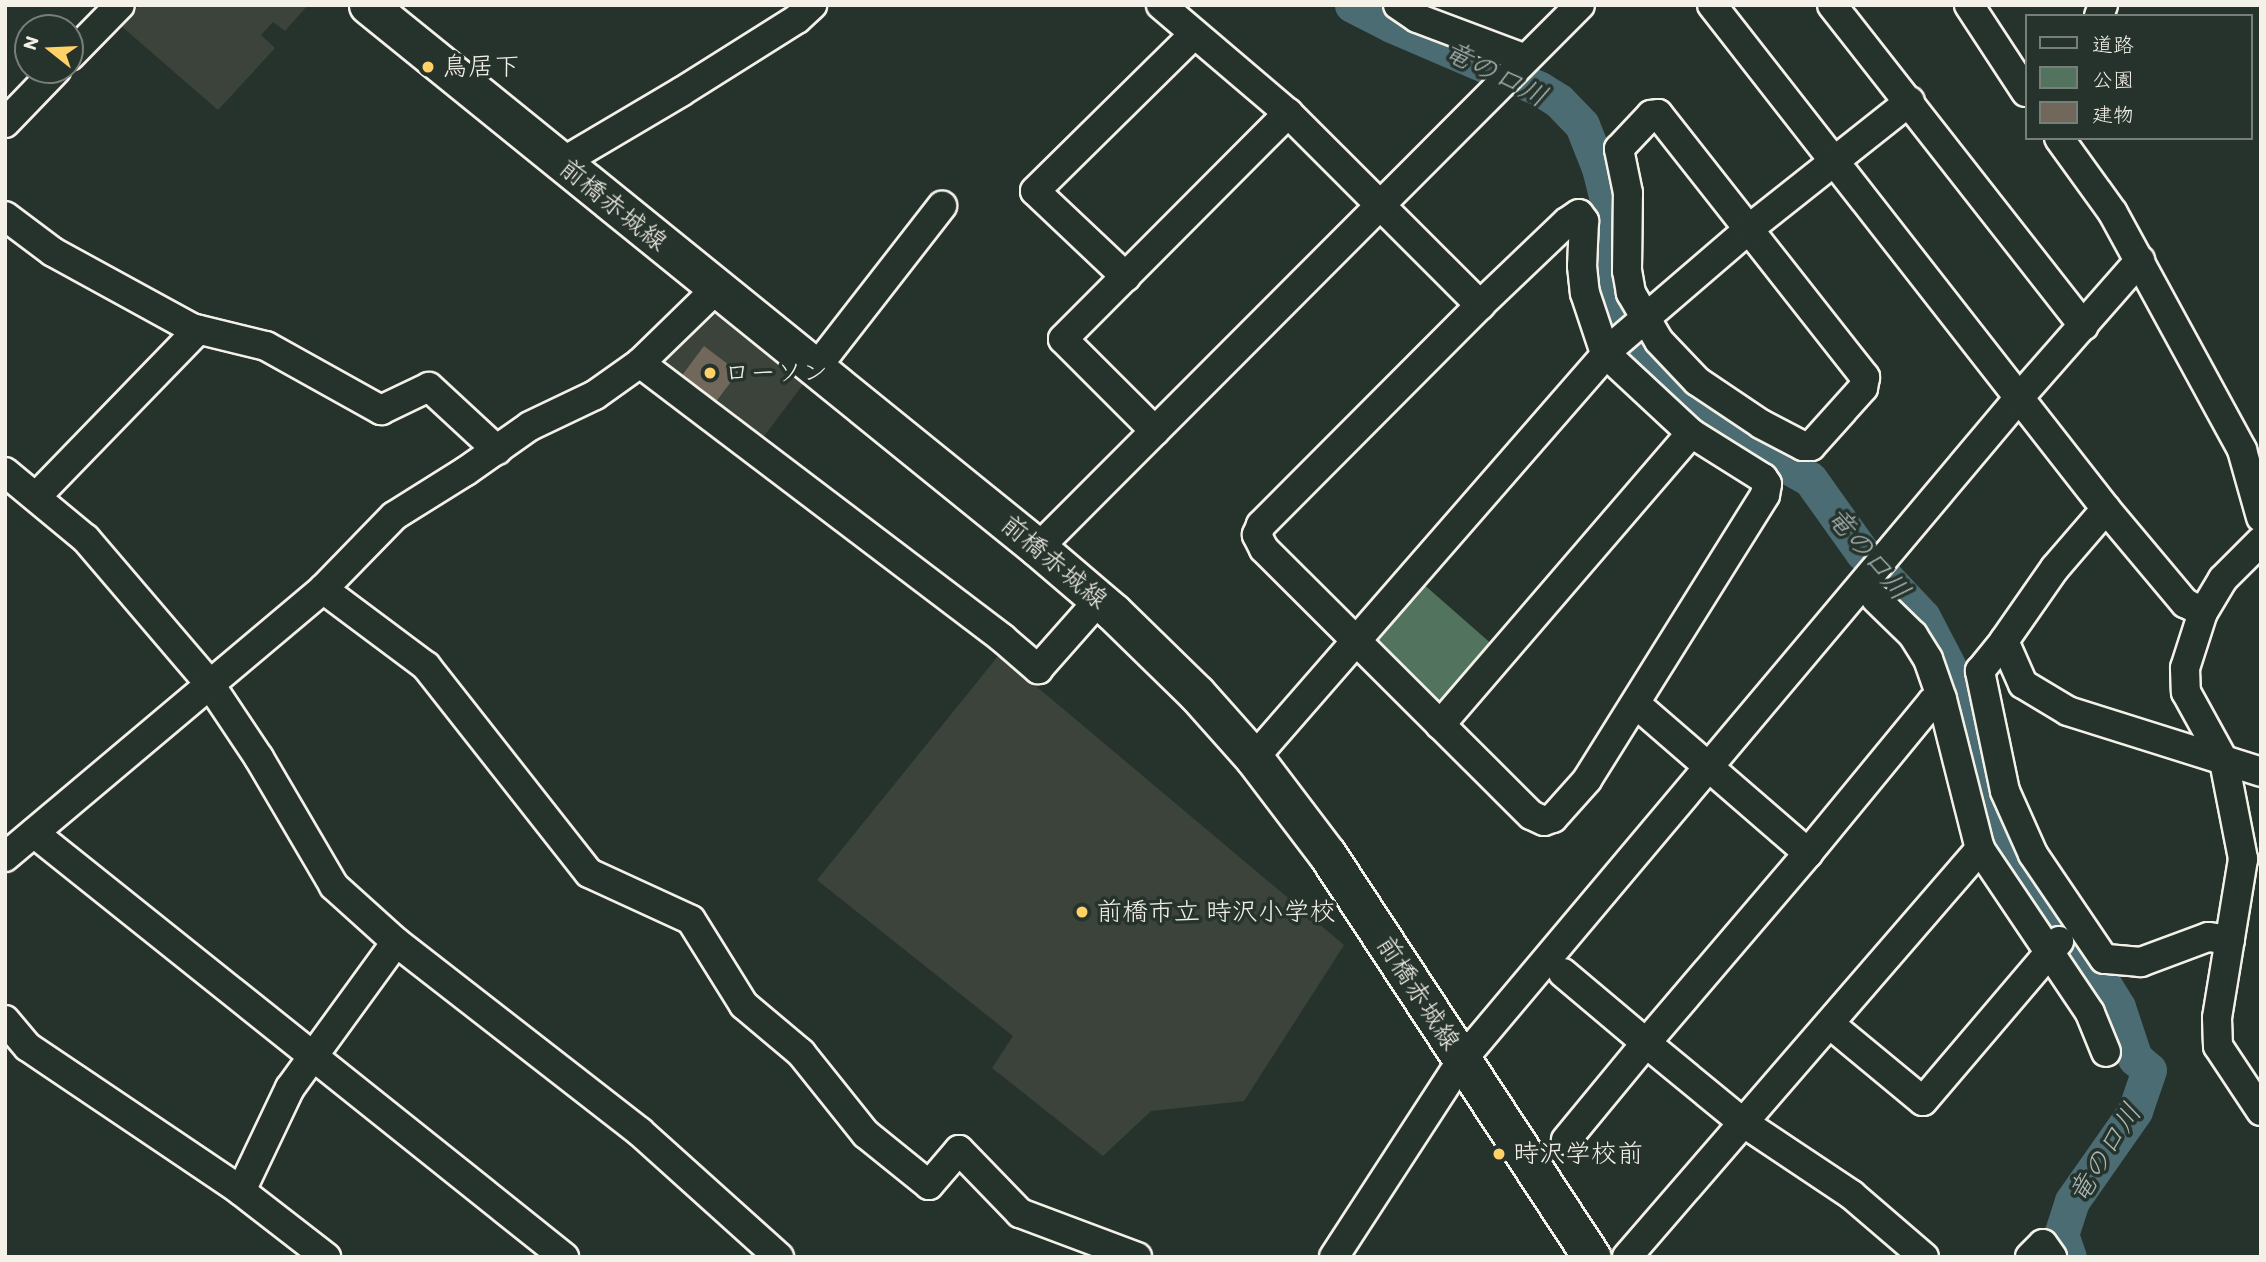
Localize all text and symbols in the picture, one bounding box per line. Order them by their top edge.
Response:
north arrow [14,14,84,84]
legend [2024,14,2252,140]
text: 道路 [2092,32,2134,57]
text: N [18,33,43,53]
water label: 竜の口川 [1438,33,1554,113]
place label: 鳥居下 [442,51,520,83]
marker: 鳥居下 [420,59,436,75]
text: 公園 [2092,67,2134,92]
text: 建物 [2092,102,2134,127]
street label: 前橋赤城線 [553,152,673,258]
place label: ローソン [724,357,828,389]
marker: ローソン [702,365,718,381]
water label: 竜の口川 [1820,499,1918,607]
street label: 前橋赤城線 [994,508,1114,616]
place label: 前橋市立 時沢小学校 [1096,896,1336,928]
marker: 前橋市立 時沢小学校 [1074,904,1090,920]
street label: 前橋赤城線 [1370,930,1466,1056]
water label: 竜の口川 [2060,1097,2148,1209]
place label: 時沢学校前 [1513,1138,1643,1170]
marker: 時沢学校前 [1491,1146,1507,1162]

